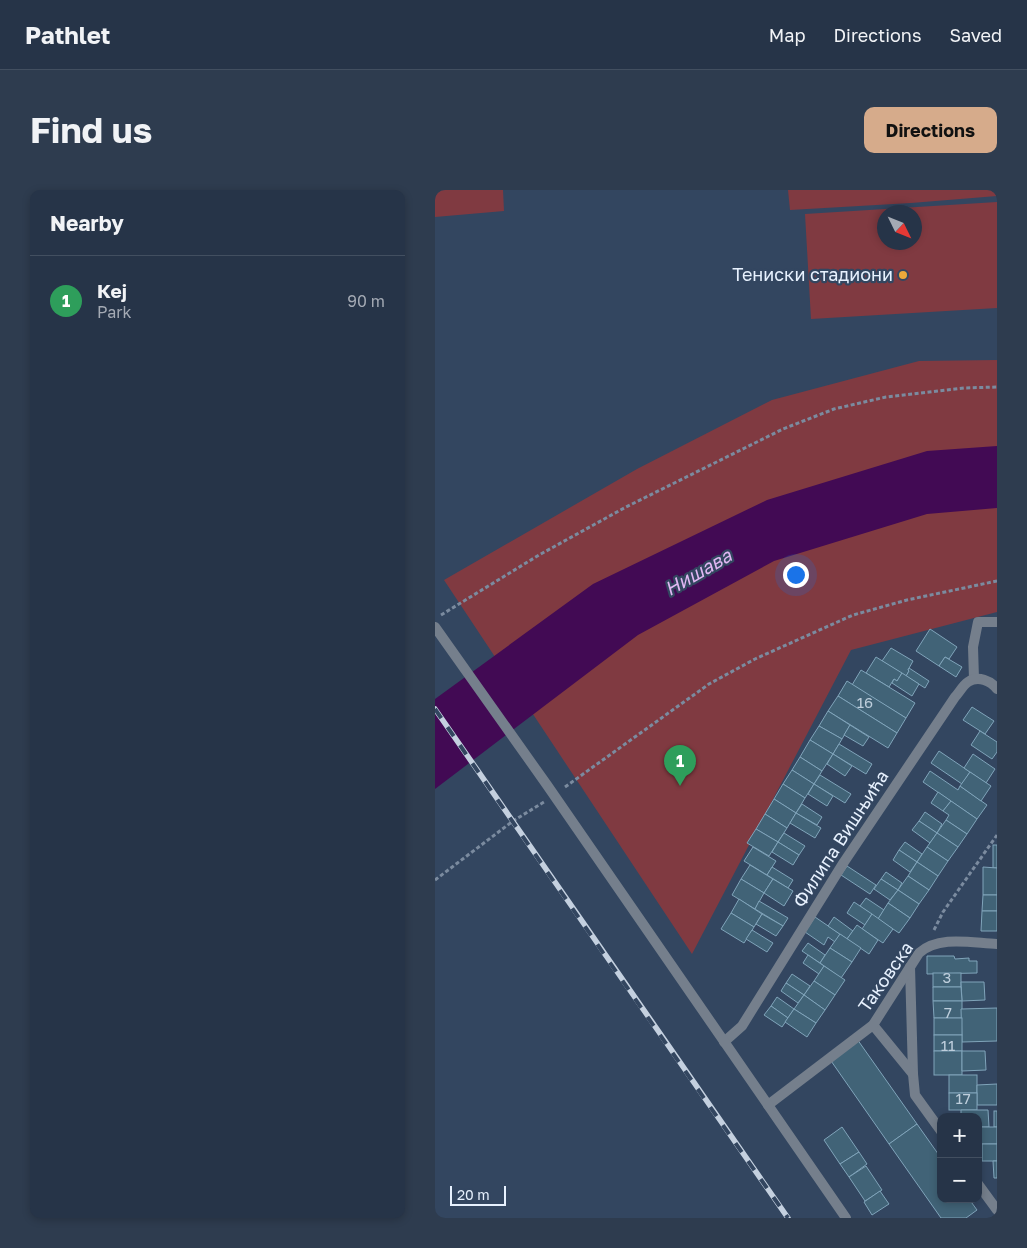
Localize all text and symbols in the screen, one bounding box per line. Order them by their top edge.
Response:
text: Pathlet [25,20,110,49]
text: Map [769,24,805,46]
text: Directions [833,24,921,46]
text: Saved [949,24,1002,46]
button: Directions [864,107,997,153]
text: Find us [30,109,152,151]
north arrow [877,205,922,250]
text: Nearby [50,210,124,236]
place label: Тениски стадиони [732,263,893,285]
marker: Тениски стадиони [897,269,909,281]
text: Кеј [97,279,127,302]
text: 1 [62,291,70,311]
text: 90 m [347,291,385,311]
text: Park [97,302,132,322]
water label: Нишава [660,543,736,600]
your location [783,562,809,588]
house number: 16 [857,693,873,711]
pin: 1 [664,745,696,786]
street label: Филипа Вишњића [788,766,893,911]
street label: Таковска [853,937,917,1016]
house number: 3 [943,968,951,986]
house number: 7 [944,1003,952,1021]
house number: 11 [941,1036,955,1054]
house number: 17 [955,1089,971,1107]
map controls [937,1113,982,1203]
button: + [937,1113,982,1158]
button: − [937,1158,982,1203]
scale bar [450,1183,506,1206]
text: 20 m [457,1186,490,1203]

